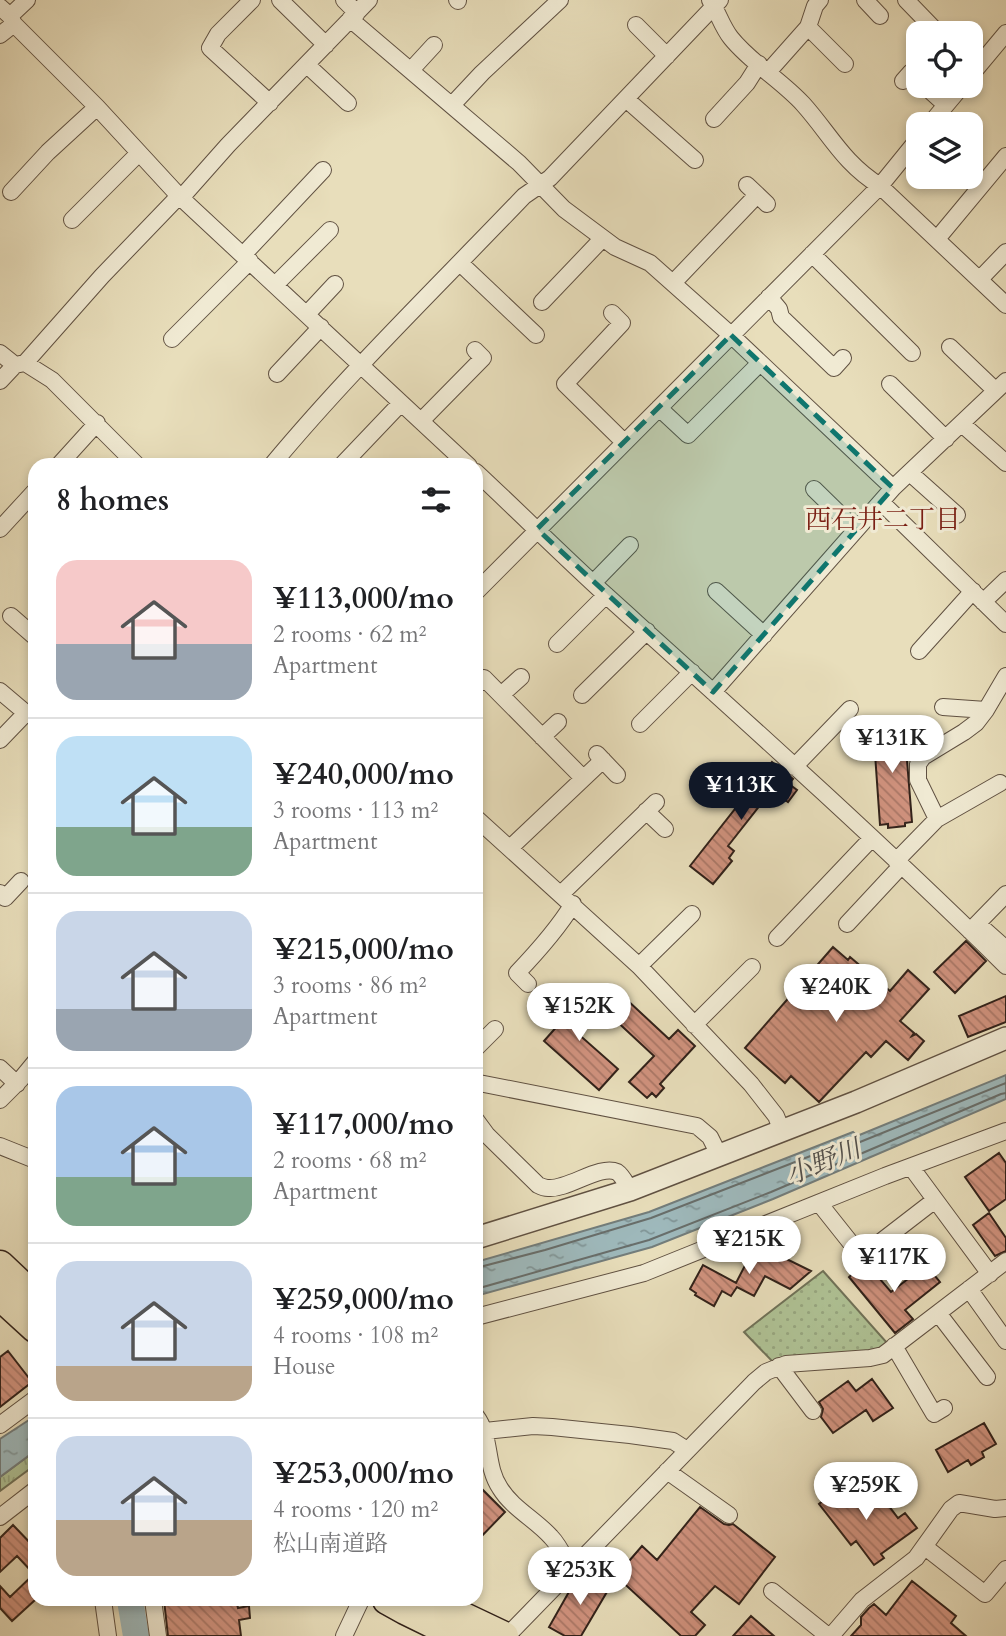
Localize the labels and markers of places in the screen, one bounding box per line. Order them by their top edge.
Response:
pin: ¥131K [843,716,941,775]
pin: ¥113K [692,762,790,822]
pin: ¥240K [787,964,885,1024]
pin: ¥152K [530,984,628,1043]
pin: ¥215K [700,1216,798,1276]
pin: ¥117K [845,1234,943,1294]
pin: ¥259K [817,1462,915,1522]
pin: ¥253K [531,1548,629,1607]

